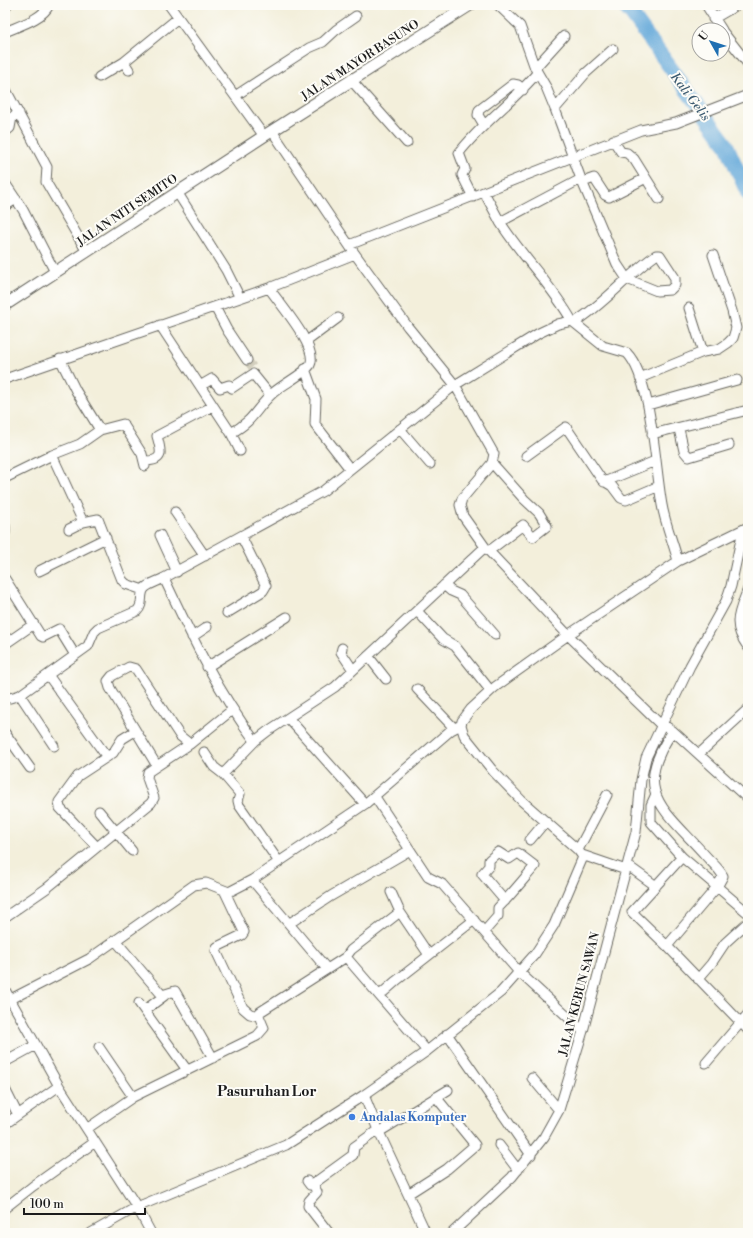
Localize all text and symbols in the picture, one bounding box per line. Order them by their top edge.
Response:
street label: JALAN MAYOR BASUNO [298,17,422,105]
north arrow [691,22,731,62]
text: U [696,28,712,44]
water label: Kali Gelis [667,69,714,124]
street label: JALAN NITI SEMITO [73,171,181,250]
street label: JALAN KEBUN SAWAN [555,931,603,1059]
district label: Pasuruhan Lor [217,1083,317,1101]
place label: Andalas Komputer [359,1110,467,1125]
marker: Andalas Komputer [347,1112,357,1122]
scale bar [24,1190,145,1216]
text: 100 m [30,1197,64,1212]

